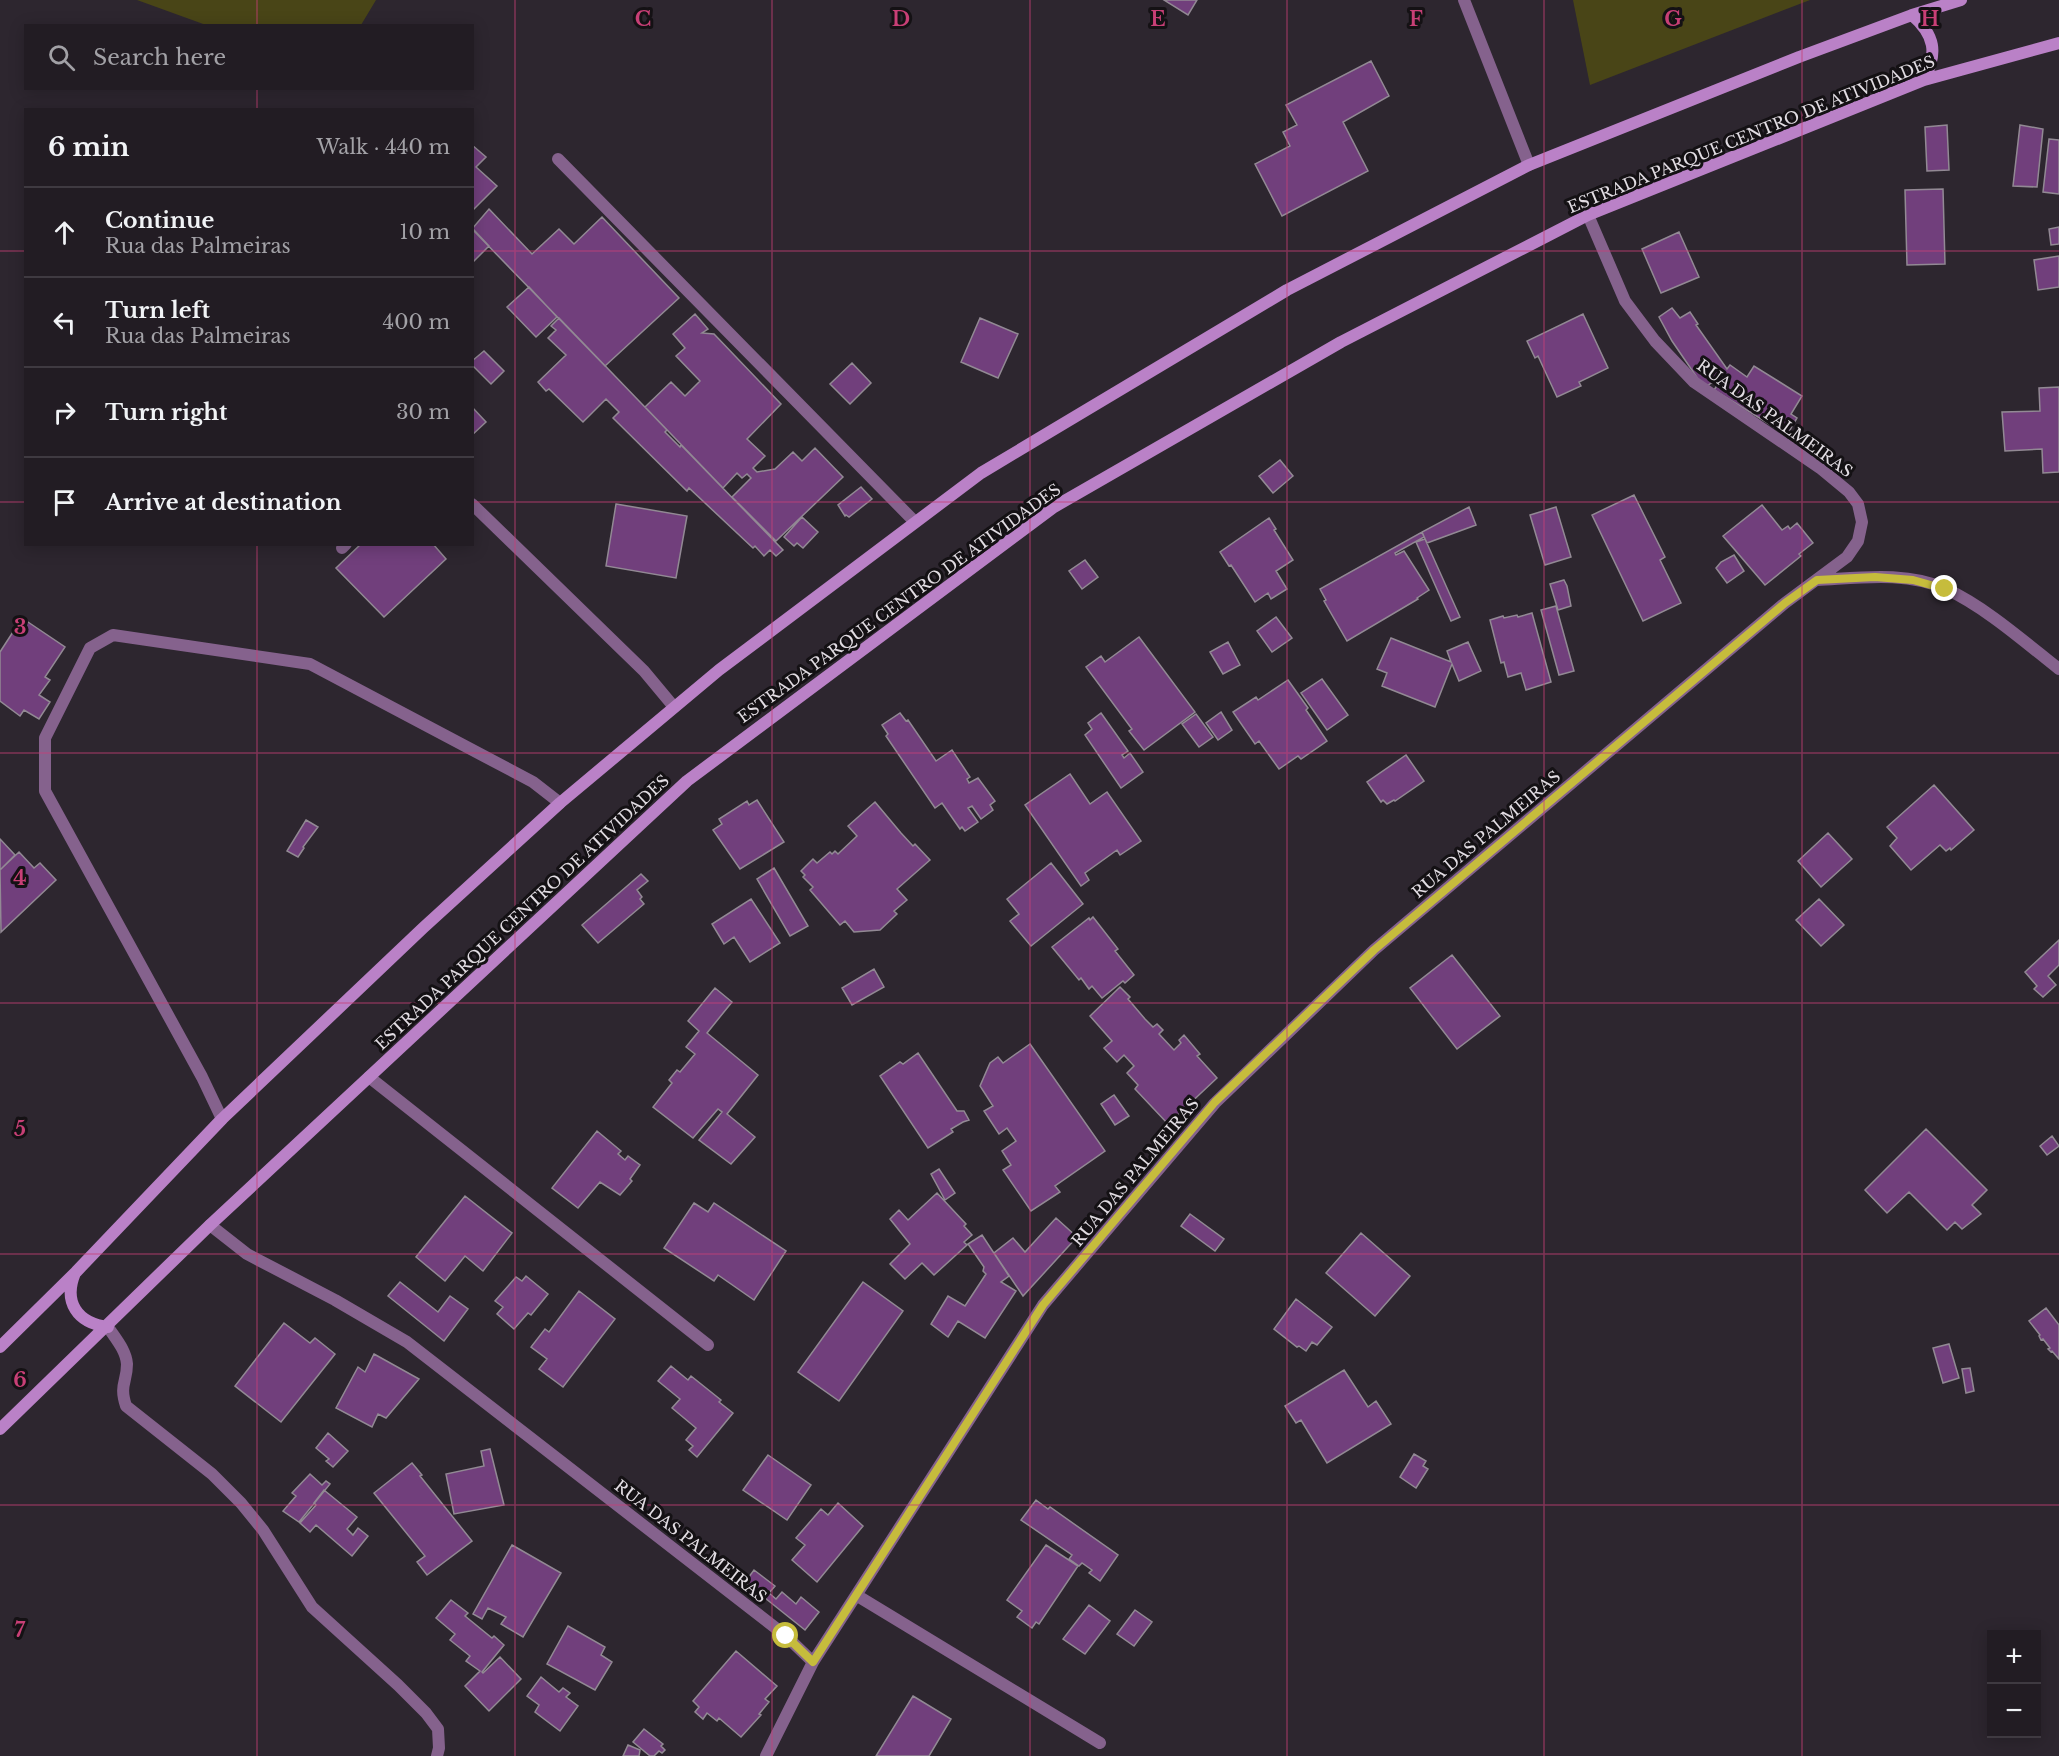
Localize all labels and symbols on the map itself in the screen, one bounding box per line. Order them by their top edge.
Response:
text: C [635,7,651,31]
text: D [892,7,910,31]
text: E [1150,7,1166,31]
text: F [1409,7,1423,31]
text: G [1664,7,1682,31]
text: H [1921,7,1940,31]
street label: ESTRADA PARQUE CENTRO DE ATIVIDADES [1564,51,1938,217]
street label: RUA DAS PALMEIRAS [1693,355,1857,481]
street label: ESTRADA PARQUE CENTRO DE ATIVIDADES [734,479,1064,727]
route end [1931,575,1957,601]
text: 3 [14,615,26,639]
street label: RUA DAS PALMEIRAS [1408,766,1564,902]
street label: ESTRADA PARQUE CENTRO DE ATIVIDADES [371,770,673,1054]
text: 4 [13,866,27,890]
street label: RUA DAS PALMEIRAS [1067,1094,1203,1250]
text: 5 [14,1117,26,1141]
text: 6 [13,1368,27,1392]
street label: RUA DAS PALMEIRAS [611,1475,771,1607]
text: 7 [15,1618,26,1642]
route start [772,1622,798,1648]

